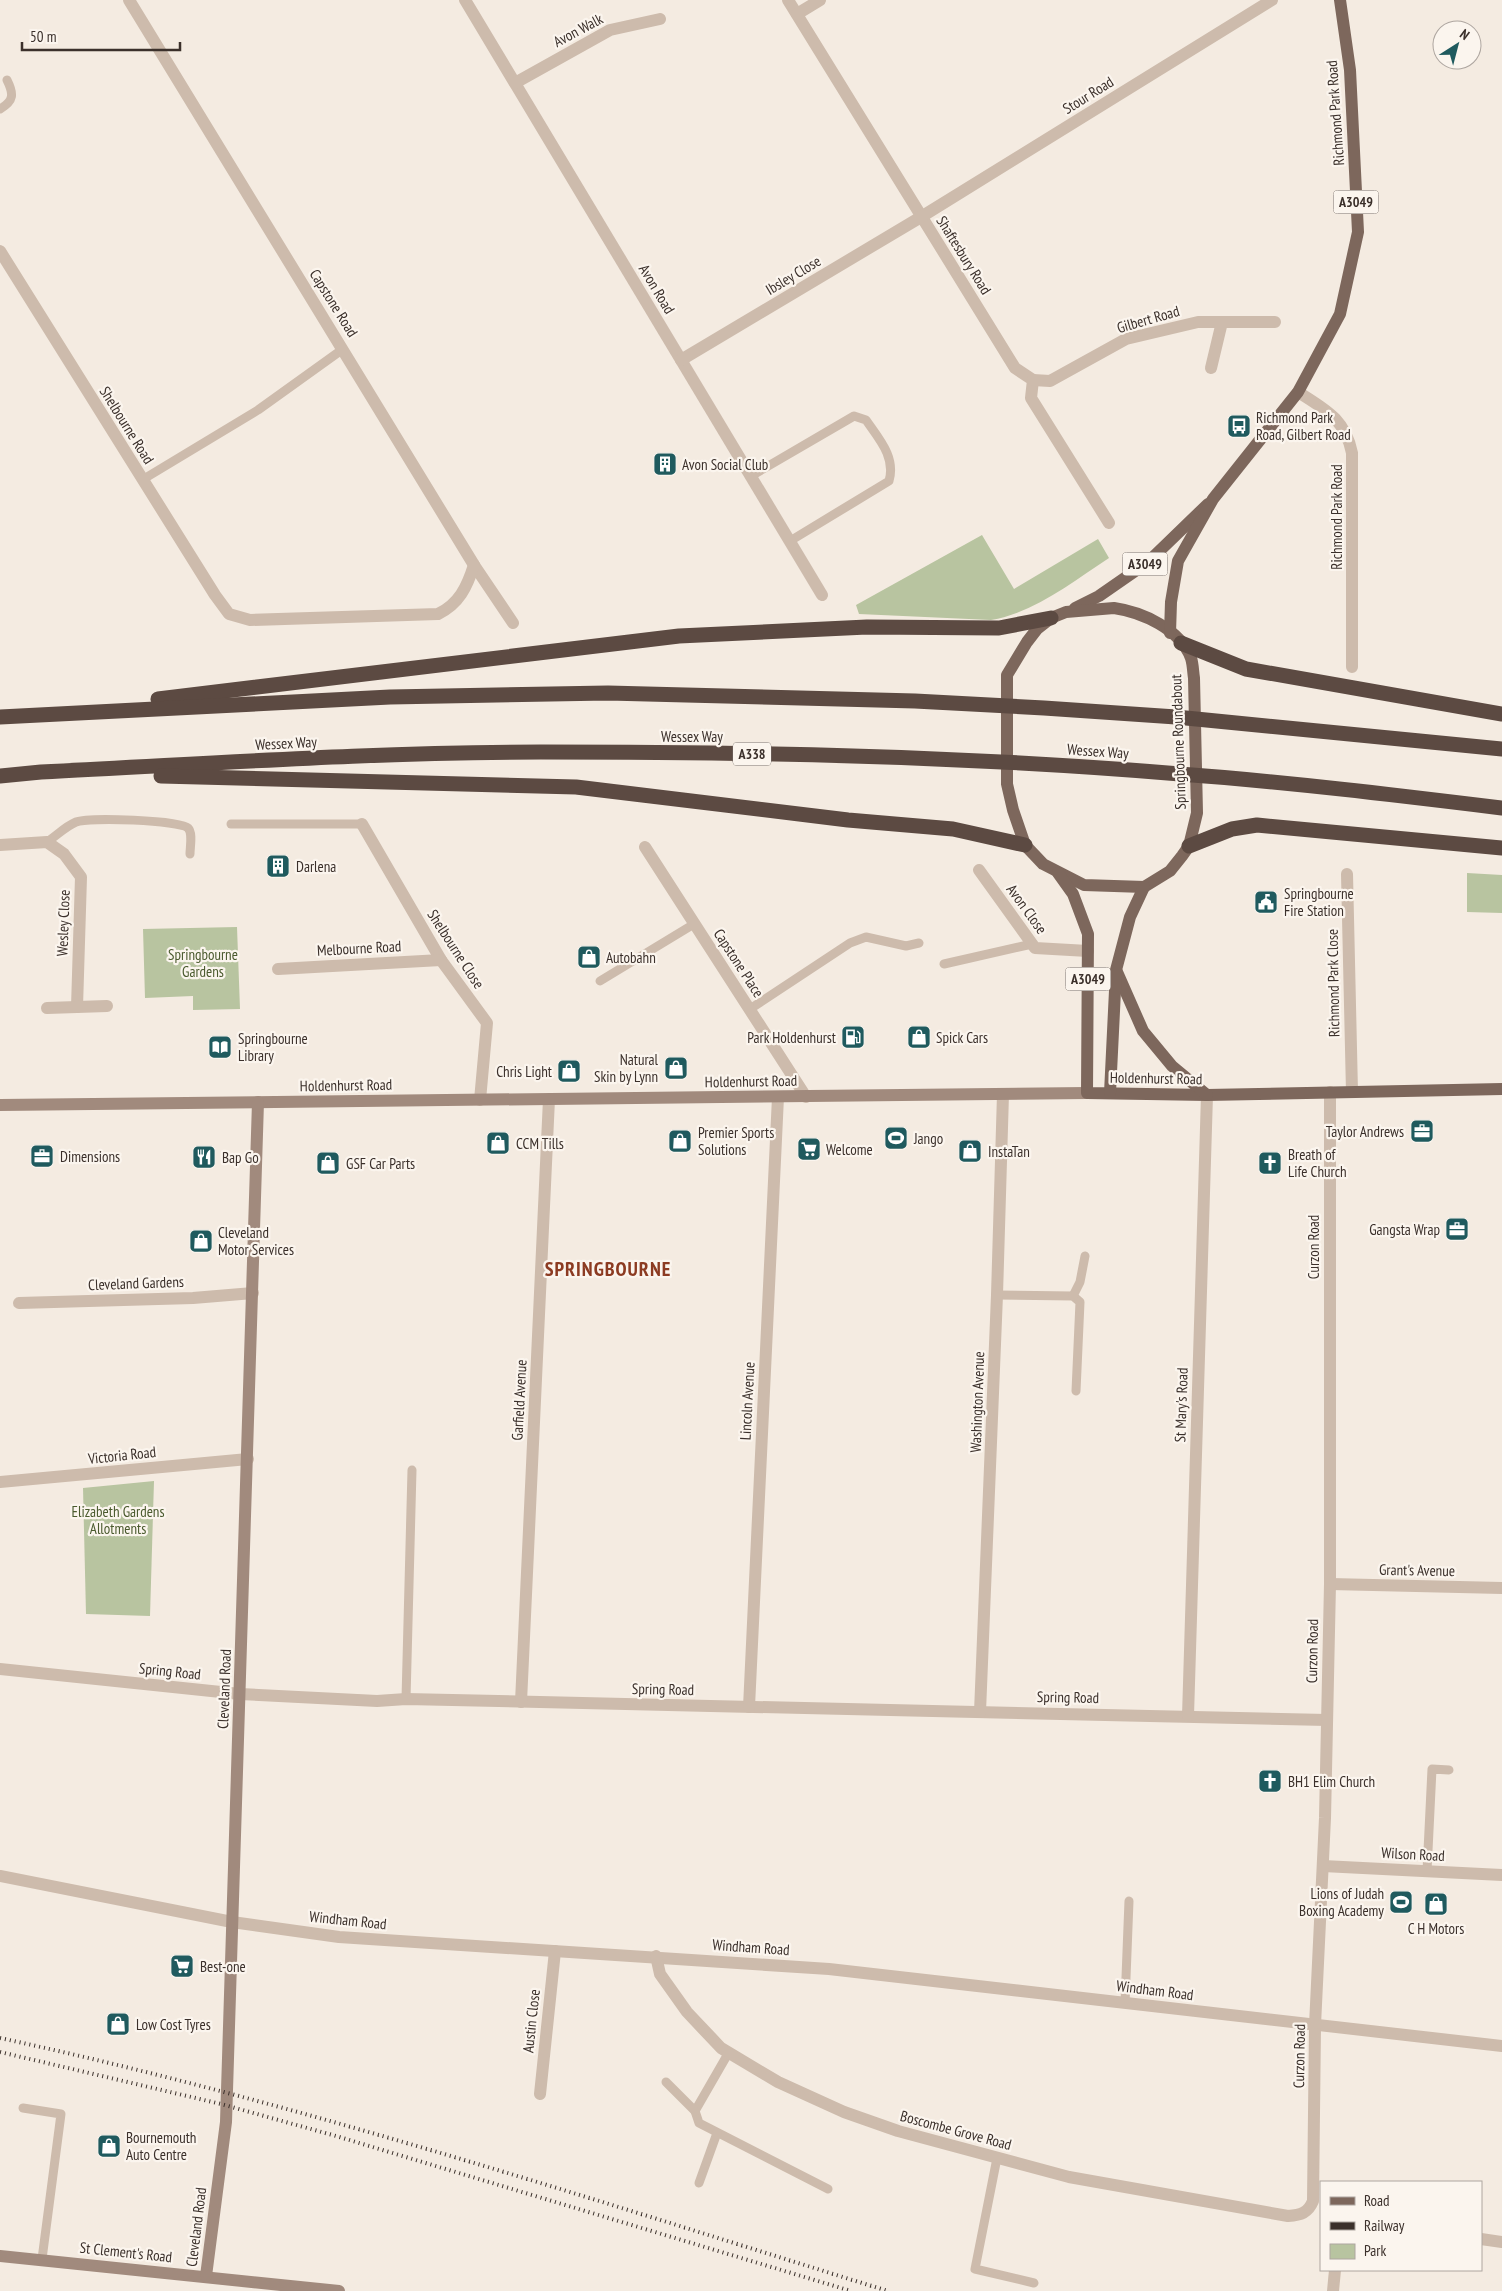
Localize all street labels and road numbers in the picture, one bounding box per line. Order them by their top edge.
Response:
street label: Avon Walk [550,9,606,51]
street label: Richmond Park Road [1322,60,1348,166]
street label: Stour Road [1059,72,1117,118]
road number: A3049 [1334,190,1378,213]
street label: Shaftesbury Road [932,212,996,298]
street label: Ibsley Close [762,251,824,299]
street label: Avon Road [635,261,679,317]
street label: Capstone Road [306,266,362,340]
street label: Gilbert Road [1115,301,1181,337]
street label: Shelbourne Road [96,383,158,467]
street label: Richmond Park Road [1327,464,1346,570]
road number: A3049 [1122,552,1168,576]
street label: Springbourne Roundabout [1166,674,1190,810]
street label: Wessex Way [661,727,723,746]
street label: Wessex Way [255,732,318,754]
street label: Wessex Way [1067,739,1130,763]
road number: A338 [733,742,771,766]
street label: Avon Close [1003,880,1051,938]
street label: Wesley Close [52,889,74,957]
street label: Shelbourne Close [423,906,489,992]
street label: Capstone Place [710,925,768,1001]
street label: Richmond Park Close [1323,929,1343,1037]
street label: Melbourne Road [316,936,402,960]
road number: A3049 [1066,968,1110,991]
street label: Holdenhurst Road [1110,1068,1202,1088]
street label: Holdenhurst Road [705,1071,797,1091]
street label: Holdenhurst Road [300,1075,392,1095]
street label: Curzon Road [1304,1215,1323,1279]
street label: Cleveland Gardens [88,1272,184,1294]
street label: Washington Avenue [966,1351,988,1453]
street label: Garfield Avenue [507,1359,531,1441]
street label: Lincoln Avenue [735,1361,759,1441]
street label: St Mary's Road [1170,1367,1192,1443]
street label: Victoria Road [86,1442,157,1468]
street label: Grant's Avenue [1379,1560,1455,1580]
street label: Curzon Road [1302,1619,1322,1683]
street label: Cleveland Road [213,1649,235,1729]
street label: Spring Road [138,1658,202,1684]
street label: Spring Road [632,1679,694,1699]
street label: Spring Road [1037,1687,1099,1707]
street label: Wilson Road [1381,1843,1445,1865]
street label: Windham Road [308,1906,388,1934]
street label: Windham Road [712,1935,790,1959]
street label: Windham Road [1115,1976,1195,2004]
street label: Austin Close [518,1988,544,2054]
street label: Curzon Road [1289,2024,1309,2088]
street label: Boscombe Grove Road [898,2106,1014,2154]
street label: Cleveland Road [182,2186,210,2268]
street label: St Clement's Road [79,2238,173,2266]

